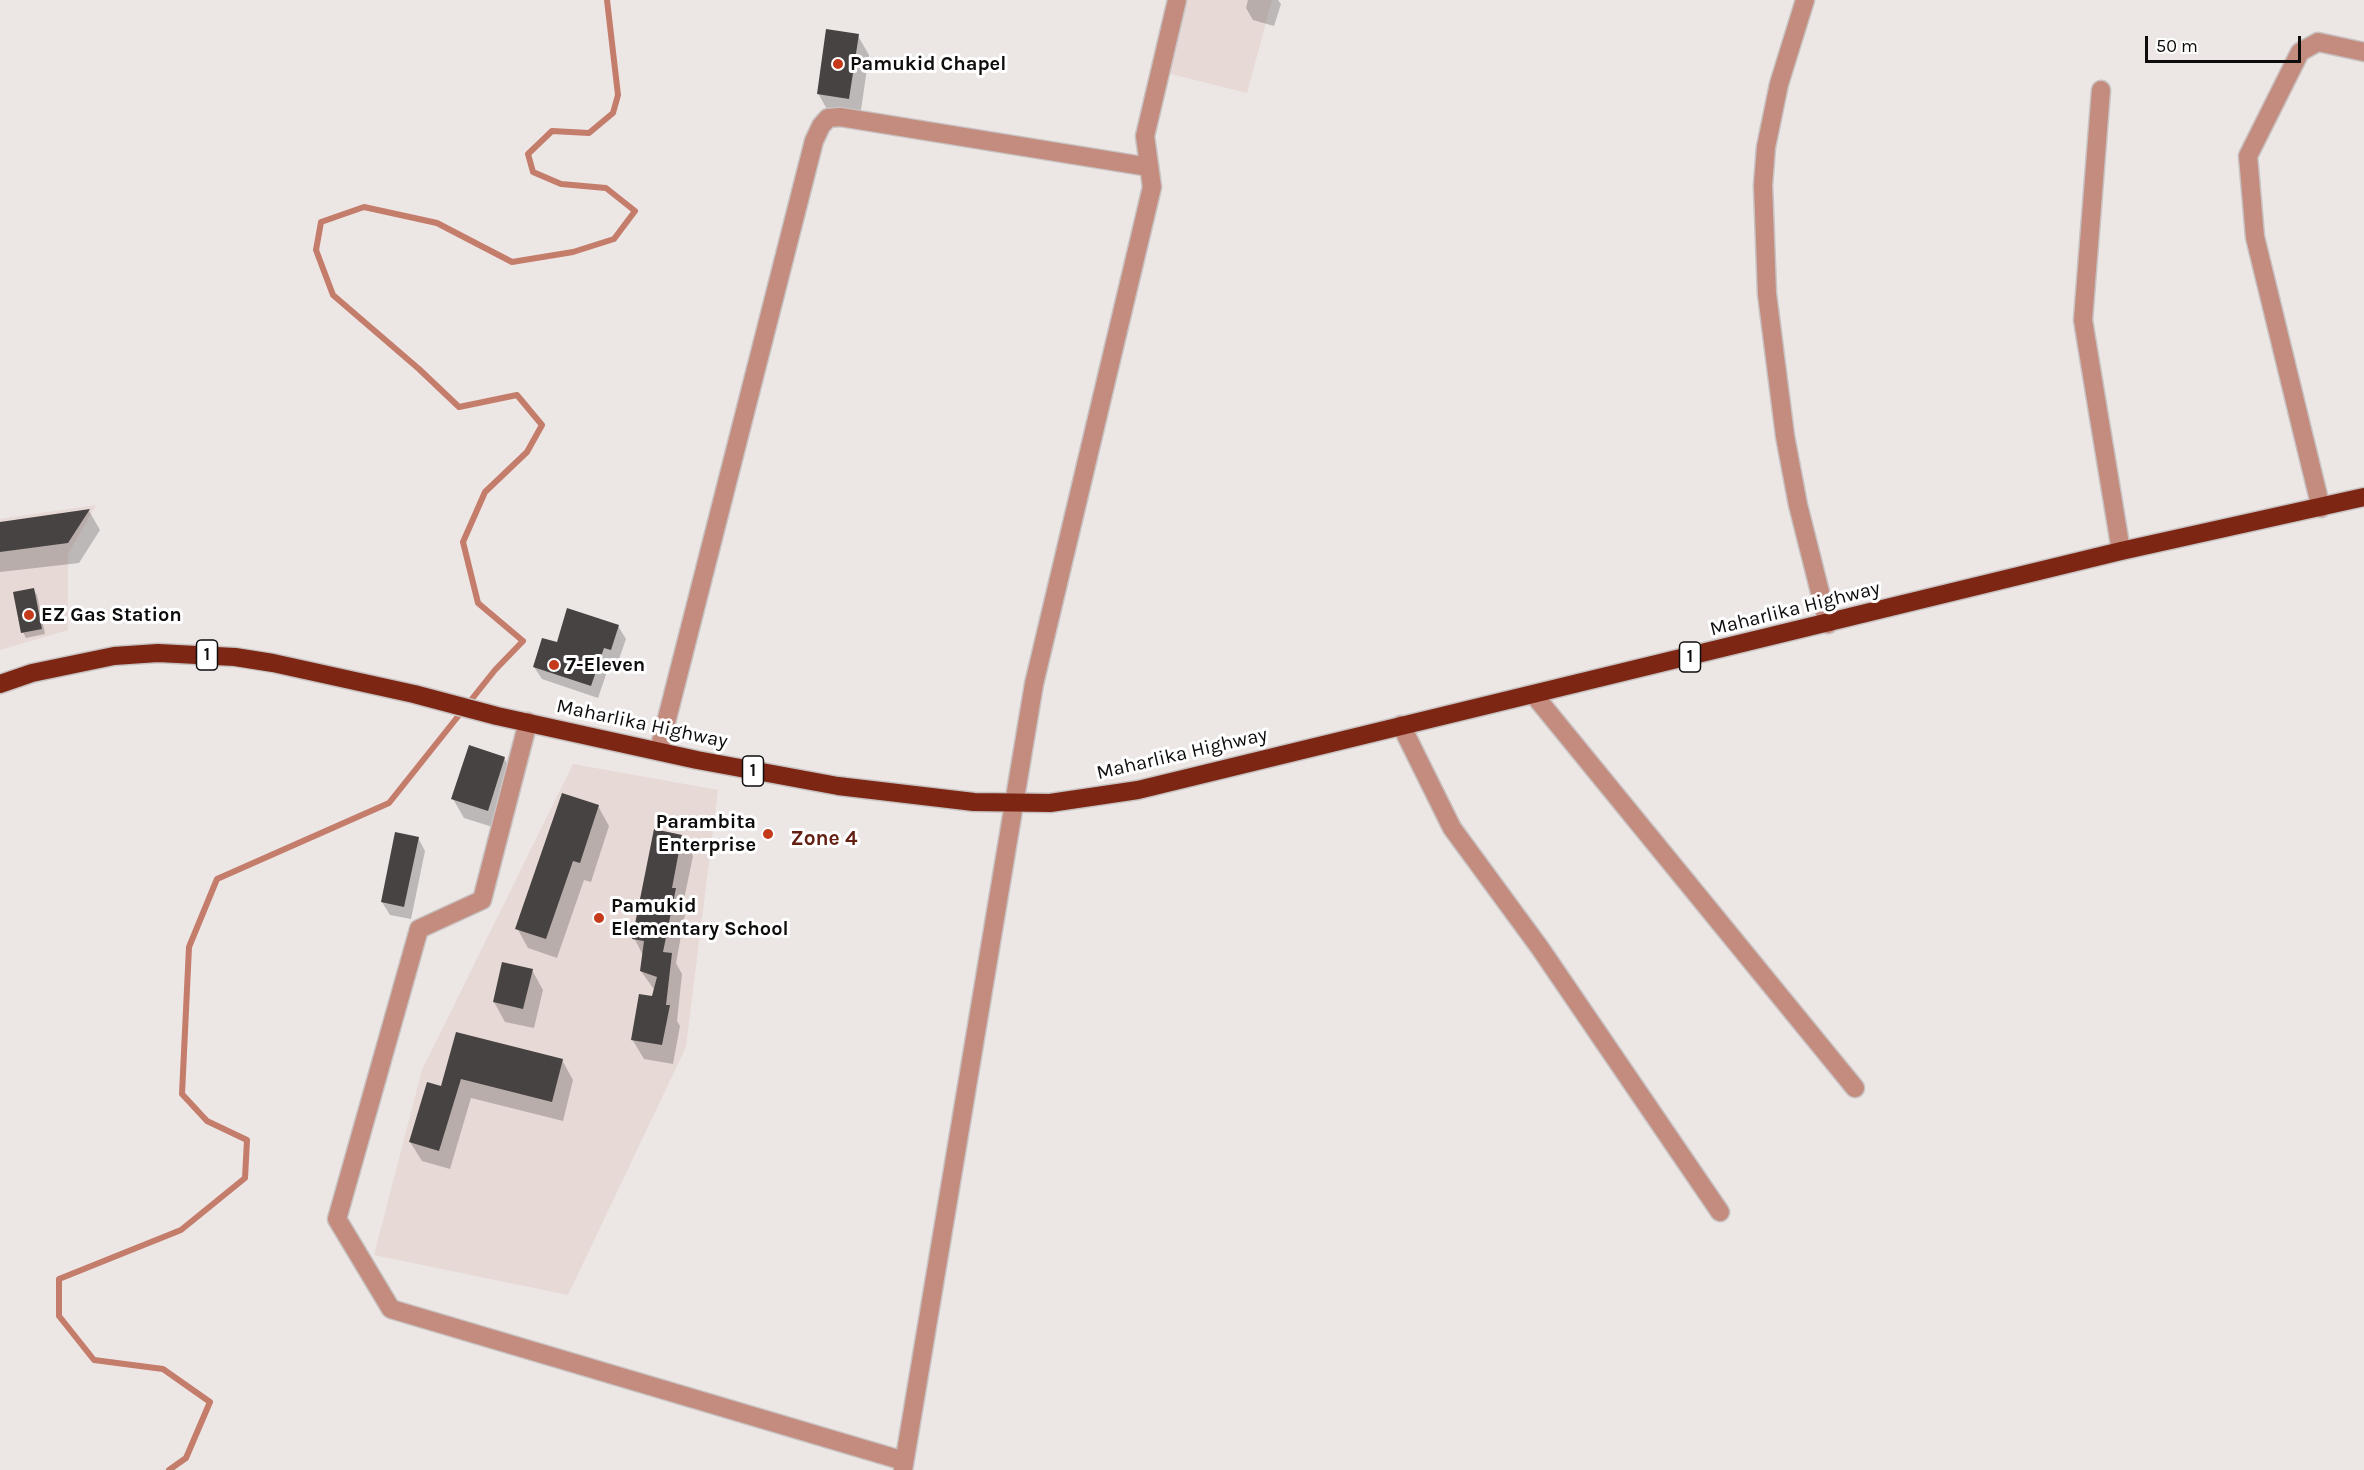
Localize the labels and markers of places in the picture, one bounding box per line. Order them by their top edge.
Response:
place label: Pamukid Chapel [850,52,1006,76]
marker: Pamukid Chapel [831,57,845,71]
place label: EZ Gas Station [41,603,182,627]
marker: EZ Gas Station [22,608,36,622]
place label: 7-Eleven [566,653,645,677]
marker: 7-Eleven [547,658,561,672]
place label: Parambita Enterprise [656,810,756,857]
marker: Parambita Enterprise [761,827,775,841]
place label: Pamukid Elementary School [611,894,789,941]
marker: Pamukid Elementary School [592,911,606,925]

